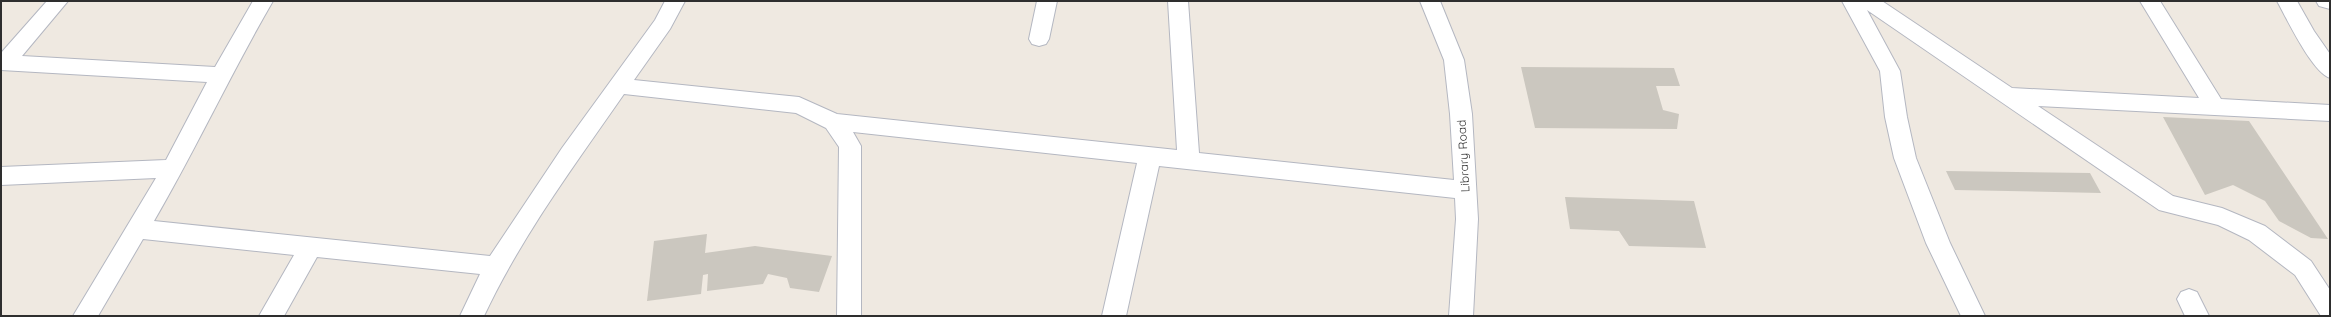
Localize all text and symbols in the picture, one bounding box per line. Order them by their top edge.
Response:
street label: Library Road [1454,119,1472,193]

